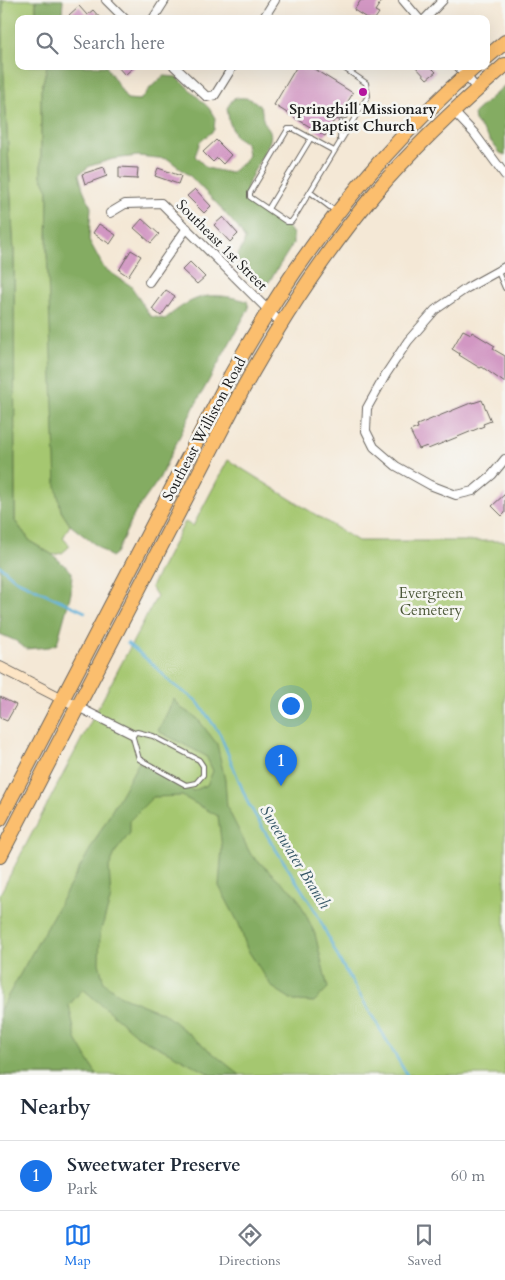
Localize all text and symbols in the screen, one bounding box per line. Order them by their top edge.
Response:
search box [15,15,490,70]
icon: search [33,29,61,57]
text: Search here [73,30,165,56]
marker: Springhill Missionary Baptist Church [357,86,369,98]
place label: Springhill Missionary Baptist Church [289,99,437,136]
street label: Southeast 1st Street [172,195,272,295]
street label: Southeast Williston Road [158,354,250,504]
park label: Evergreen Cemetery [398,583,464,620]
your location [278,693,304,719]
pin: 1 [265,745,297,786]
water label: Sweetwater Branch [254,801,336,913]
text: Nearby [20,1093,91,1122]
text: Sweetwater Preserve [67,1152,241,1178]
text: 1 [32,1165,40,1187]
text: 60 m [451,1165,485,1187]
text: Park [67,1178,98,1200]
tab: Map [64,1221,92,1270]
tab: Directions [219,1221,280,1270]
tab: Saved [407,1221,441,1270]

